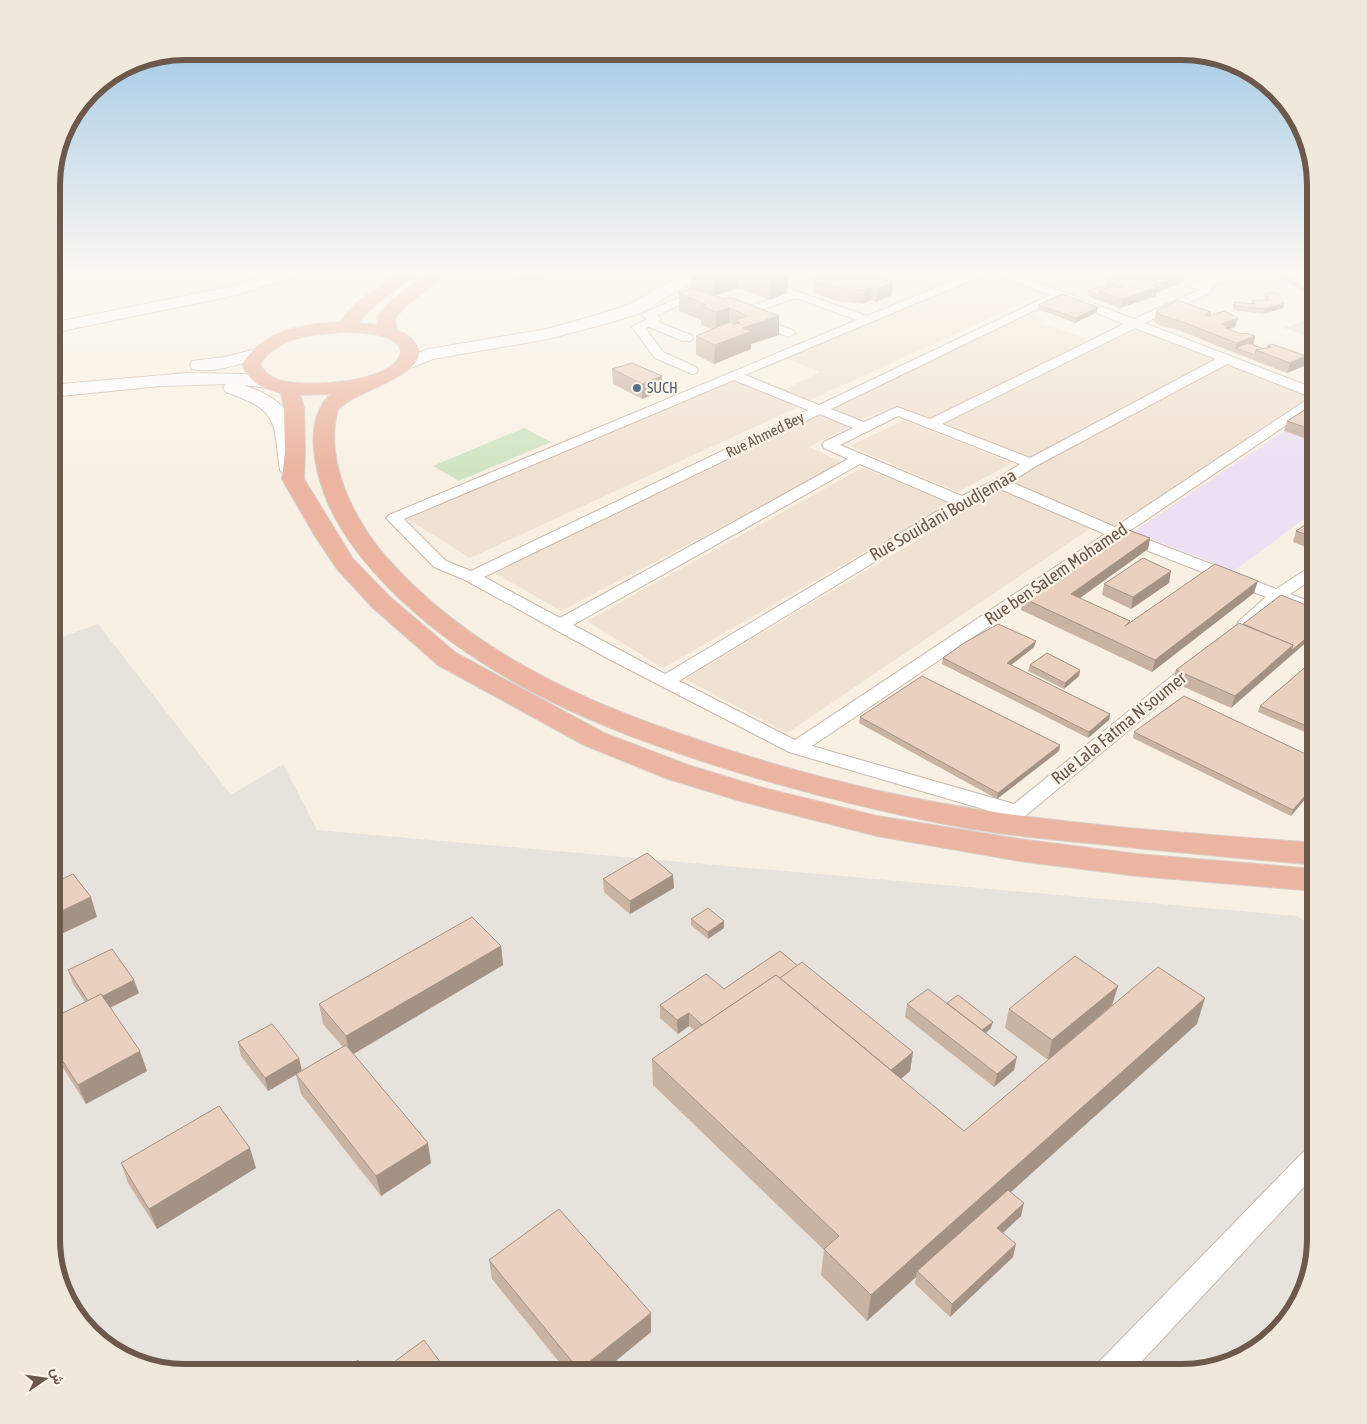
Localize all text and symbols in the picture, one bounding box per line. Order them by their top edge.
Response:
place label: SUCH [647,379,678,396]
marker: SUCH [631,382,643,394]
street label: Rue Ahmed Bey [723,408,807,461]
street label: Rue Souidani Boudjemaa [866,464,1020,565]
street label: Rue ben Salem Mohamed [980,518,1131,629]
street label: Rue Lala Fatma N'soumer [1047,666,1191,788]
north arrow [20,1354,70,1404]
text: ش [47,1366,67,1386]

